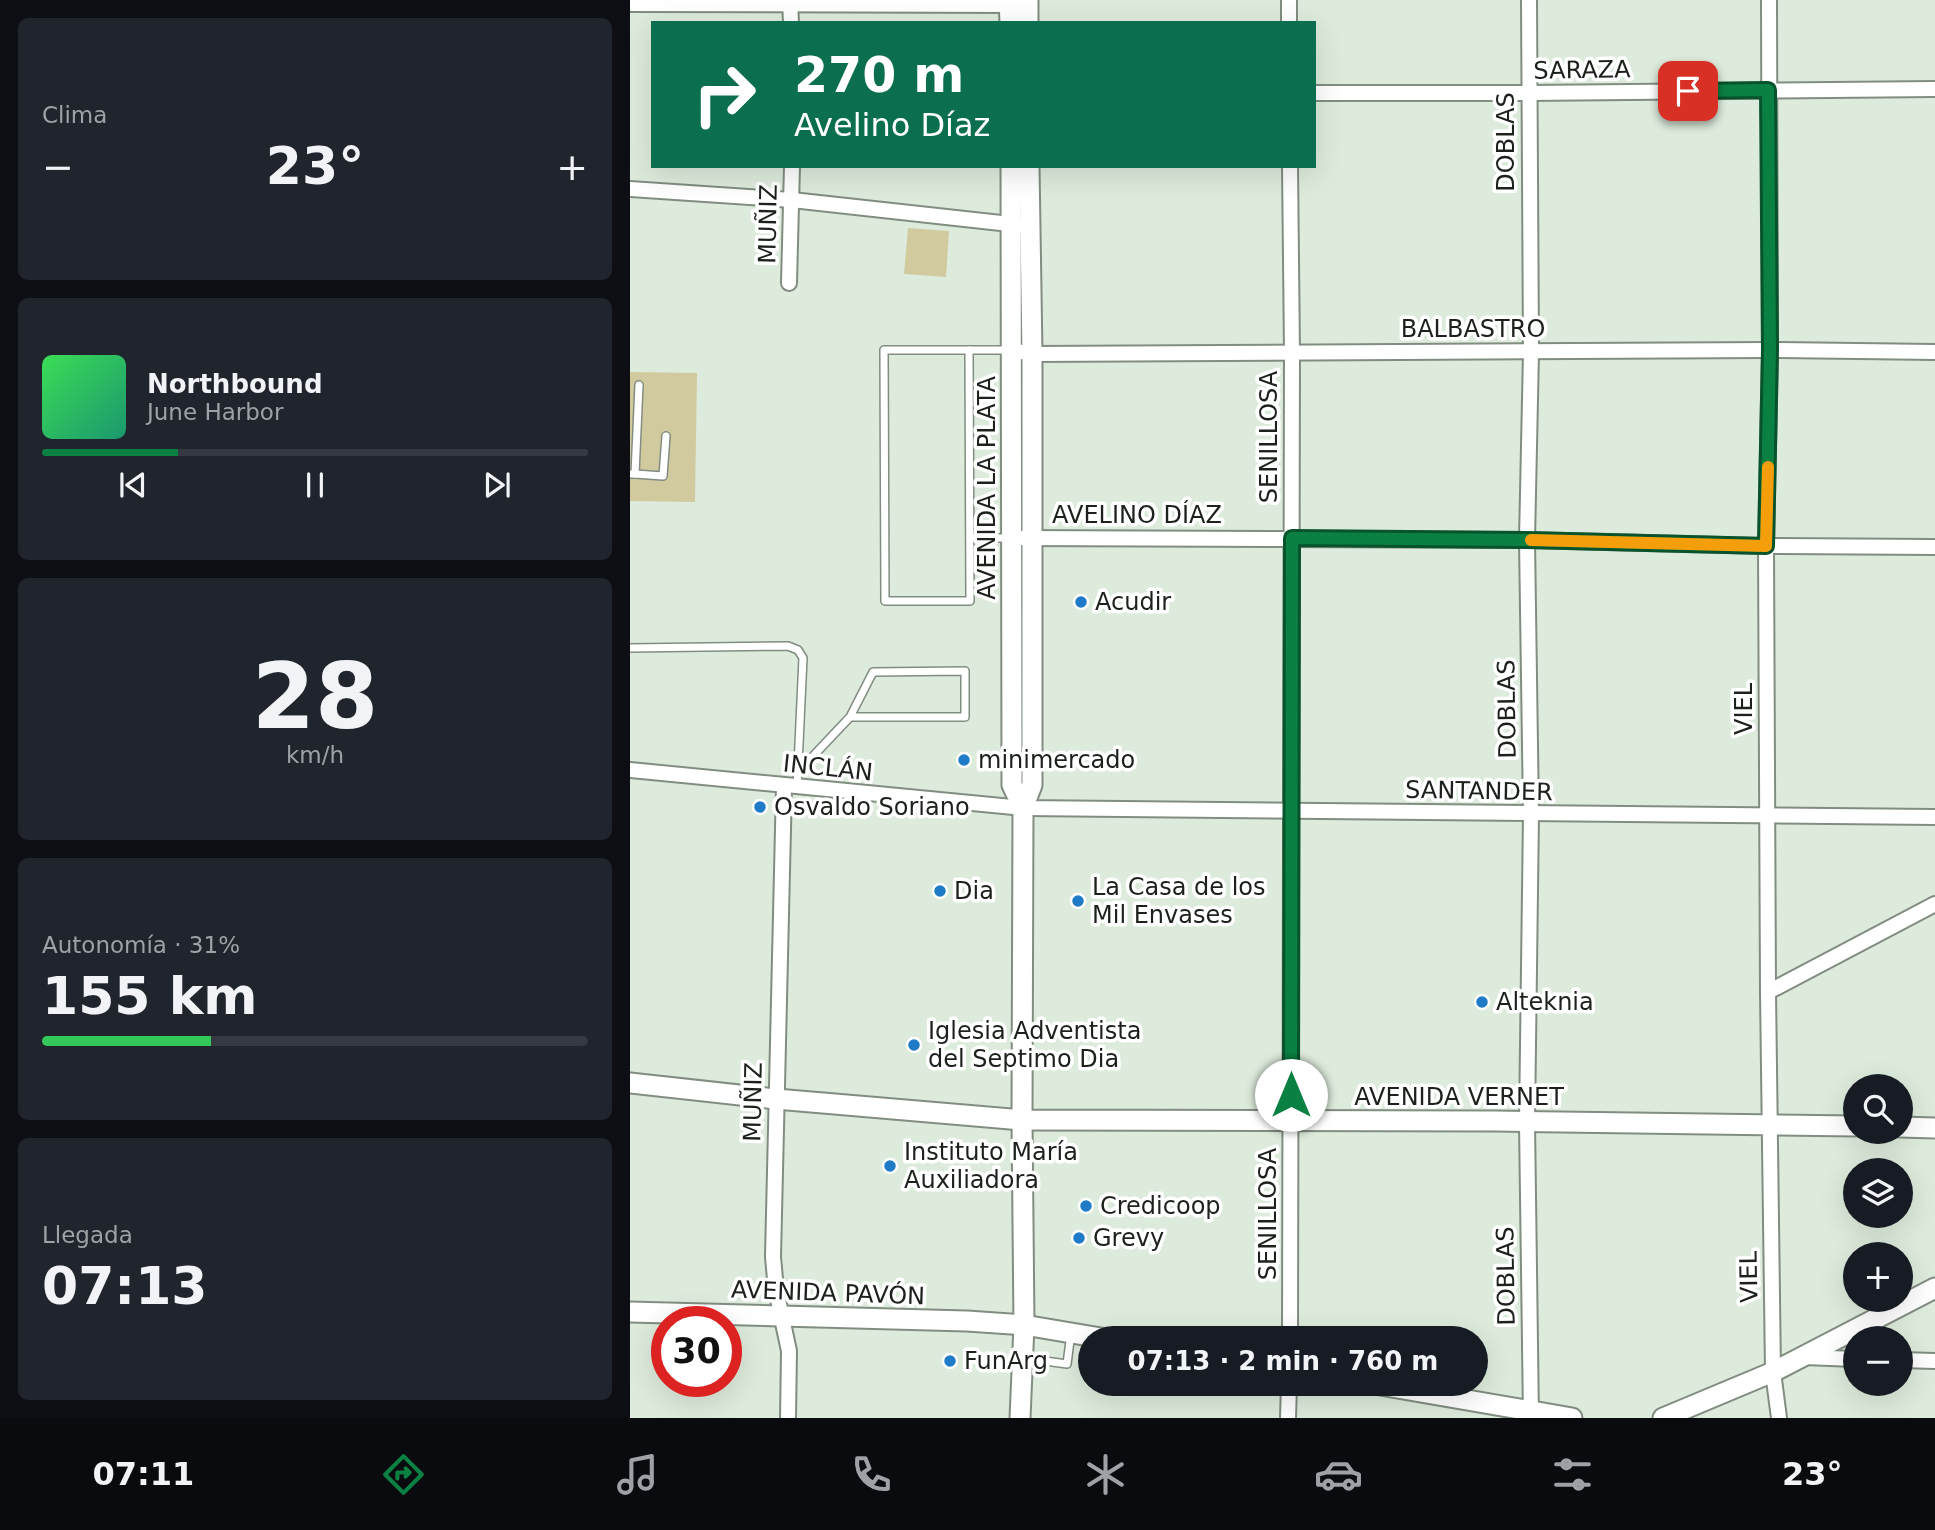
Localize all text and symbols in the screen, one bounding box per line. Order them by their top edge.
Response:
text: 270 m [794,47,964,104]
icon: right [679,49,770,140]
street label: SARAZA [1533,55,1631,85]
pin [1658,61,1718,121]
icon: arrive [1669,72,1707,110]
street label: DOBLAS [1492,92,1520,192]
text: Clima [42,102,107,128]
text: Avelino Díaz [794,106,990,144]
text: 23° [266,136,364,196]
text: − [42,145,74,189]
text: + [556,145,588,189]
street label: MUÑIZ [751,184,783,264]
street label: BALBASTRO [1401,315,1545,343]
text: Northbound [147,369,323,399]
street label: SENILLOSA [1255,370,1283,503]
street label: AVENIDA LA PLATA [973,376,1001,600]
text: June Harbor [147,399,283,425]
icon: previous [114,466,152,504]
icon: pause [296,466,334,504]
icon: next [478,466,516,504]
street label: AVELINO DÍAZ [1052,500,1222,529]
place label: Acudir [1095,588,1171,616]
marker: Acudir [1073,594,1089,610]
text: 28 [252,644,378,749]
street label: DOBLAS [1492,659,1522,759]
street label: VIEL [1730,682,1758,735]
text: km/h [286,742,344,768]
place label: minimercado [978,746,1135,774]
street label: INCLÁN [782,748,874,787]
marker: minimercado [956,752,972,768]
street label: SANTANDER [1405,776,1553,806]
place label: Osvaldo Soriano [774,793,970,821]
marker: Osvaldo Soriano [752,799,768,815]
place label: La Casa de los Mil Envases [1092,873,1266,929]
place label: Dia [954,877,994,905]
marker: Dia [932,883,948,899]
marker: La Casa de los Mil Envases [1070,893,1086,909]
text: Autonomía · 31% [42,932,240,958]
text: 155 km [42,966,257,1026]
place label: Alteknia [1496,988,1594,1016]
marker: Alteknia [1474,994,1490,1010]
place label: Iglesia Adventista del Septimo Dia [928,1017,1141,1073]
marker: Iglesia Adventista del Septimo Dia [906,1037,922,1053]
position arrow [1254,1058,1328,1132]
street label: MUÑIZ [736,1062,768,1142]
map controls [1843,1074,1913,1396]
button: search [1843,1074,1913,1144]
street label: AVENIDA VERNET [1354,1083,1564,1111]
place label: Instituto María Auxiliadora [904,1138,1078,1194]
street label: SENILLOSA [1254,1147,1282,1280]
marker: Instituto María Auxiliadora [882,1158,898,1174]
button: layers [1843,1158,1913,1228]
place label: Credicoop [1100,1192,1221,1220]
marker: Credicoop [1078,1198,1094,1214]
text: Llegada [42,1222,133,1248]
place label: Grevy [1093,1224,1164,1252]
street label: DOBLAS [1491,1226,1521,1326]
marker: Grevy [1071,1230,1087,1246]
button: + [1843,1242,1913,1312]
street label: VIEL [1735,1250,1763,1303]
text: 07:13 [42,1256,208,1316]
street label: AVENIDA PAVÓN [730,1274,926,1310]
speed limit sign: 30 [651,1306,742,1397]
button: − [1843,1326,1913,1396]
text: 07:13 · 2 min · 760 m [1128,1346,1438,1376]
place label: FunArg [964,1347,1048,1375]
marker: FunArg [942,1353,958,1369]
icon: directions [379,1450,428,1499]
icon: music [613,1450,662,1499]
icon: phone [847,1450,896,1499]
icon: climate [1081,1450,1130,1499]
icon: car [1314,1450,1363,1499]
icon: filters [1548,1450,1597,1499]
text: 07:11 [92,1455,194,1493]
text: 23° [1782,1455,1842,1493]

